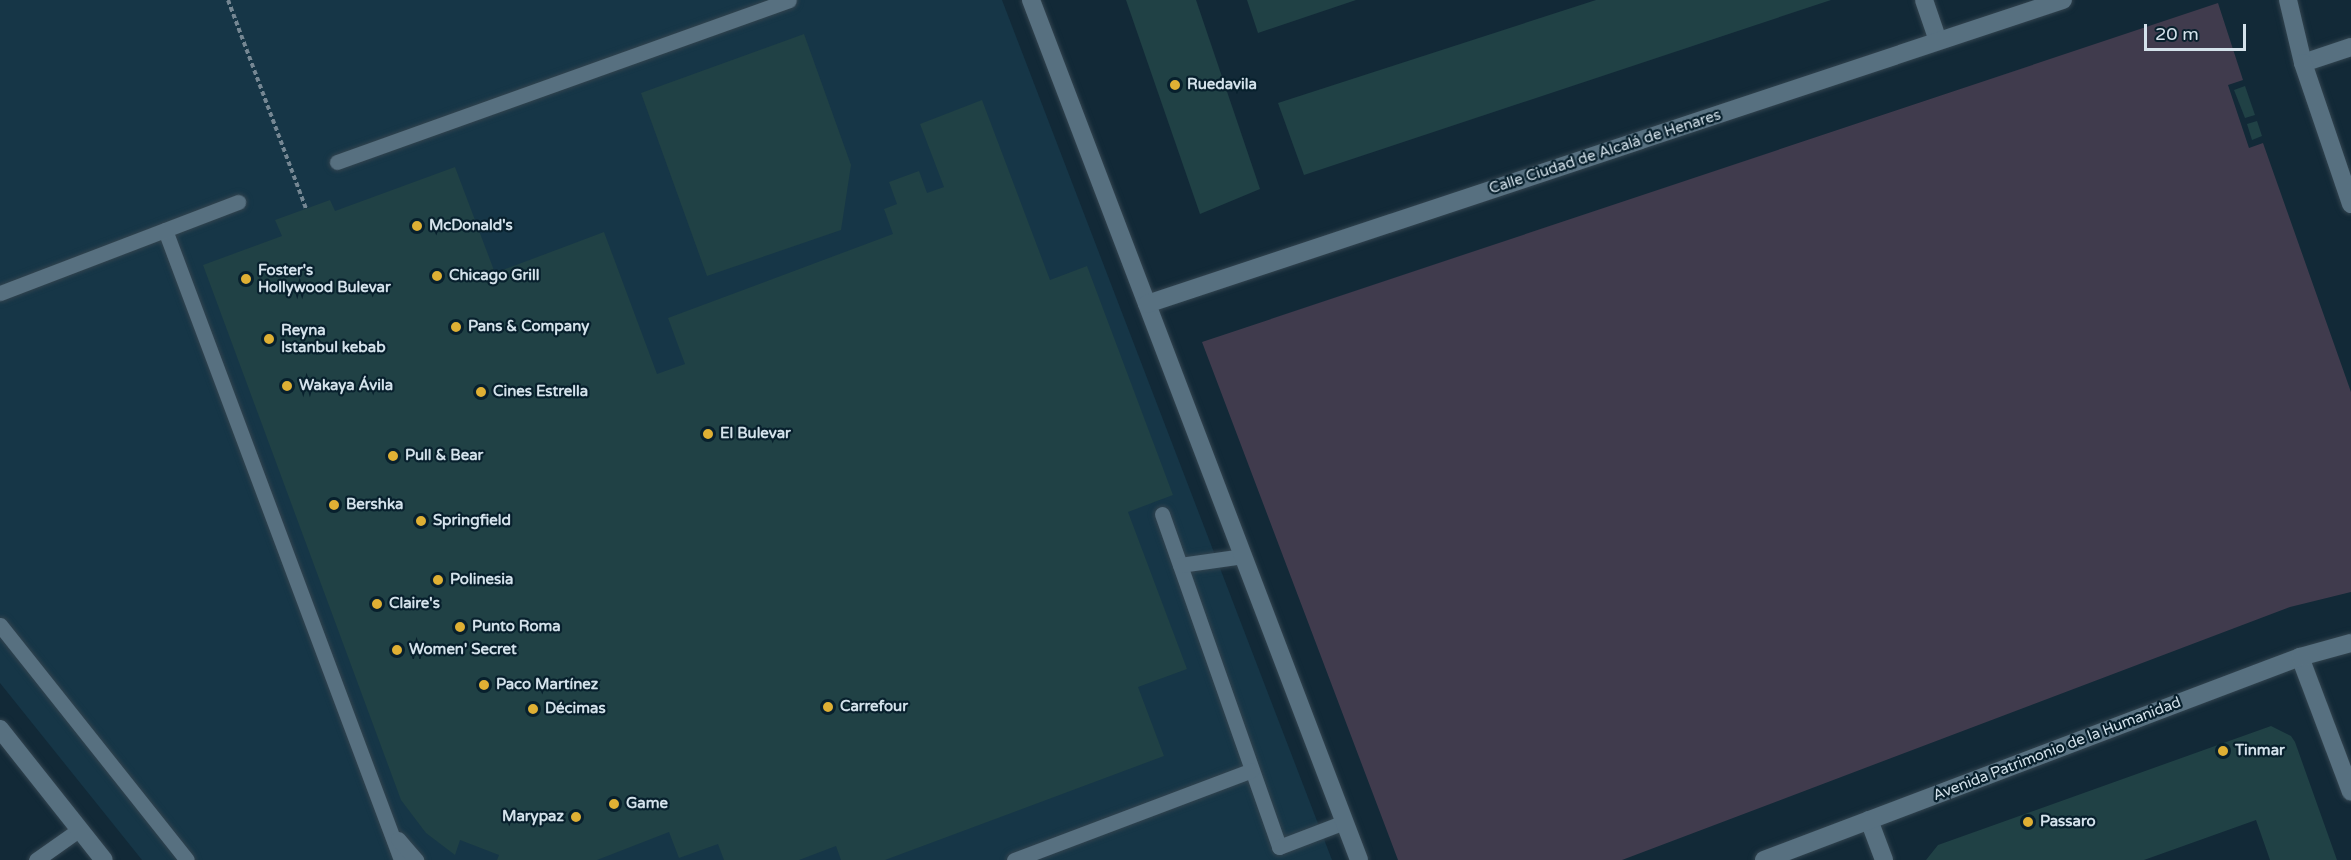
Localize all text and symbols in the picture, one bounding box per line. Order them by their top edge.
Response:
scale bar [2147,12,2249,50]
text: 20 m [2155,23,2199,45]
place label: Ruedavila [1187,76,1257,94]
marker: Ruedavila [1168,78,1182,92]
street label: Calle Ciudad de Alcalá de Henares [1487,106,1723,198]
place label: McDonald's [429,217,513,235]
marker: McDonald's [410,219,424,233]
place label: Foster's Hollywood Bulevar [258,261,391,296]
place label: Chicago Grill [449,267,540,285]
marker: Chicago Grill [430,269,444,283]
marker: Foster's Hollywood Bulevar [239,272,253,286]
place label: Pans & Company [468,318,589,336]
marker: Pans & Company [449,320,463,334]
place label: Reyna Istanbul kebab [281,321,386,356]
marker: Reyna Istanbul kebab [262,332,276,346]
place label: Wakaya Ávila [299,377,393,395]
marker: Wakaya Ávila [280,379,294,393]
place label: Cines Estrella [493,383,588,401]
marker: Cines Estrella [474,385,488,399]
place label: El Bulevar [720,425,791,443]
marker: El Bulevar [701,427,715,441]
place label: Pull & Bear [405,447,483,465]
marker: Pull & Bear [386,449,400,463]
place label: Bershka [346,496,403,514]
marker: Bershka [327,498,341,512]
place label: Springfield [433,512,511,530]
marker: Springfield [414,514,428,528]
place label: Polinesia [450,571,513,589]
marker: Polinesia [431,573,445,587]
place label: Claire's [389,595,440,613]
marker: Claire's [370,597,384,611]
place label: Punto Roma [472,618,561,636]
marker: Punto Roma [453,620,467,634]
place label: Women' Secret [409,641,517,659]
marker: Women' Secret [390,643,404,657]
place label: Paco Martínez [496,676,598,694]
marker: Paco Martínez [477,678,491,692]
street label: Avenida Patrimonio de la Humanidad [1930,693,2184,805]
place label: Carrefour [840,698,908,716]
place label: Décimas [545,700,606,718]
marker: Carrefour [821,700,835,714]
marker: Décimas [526,702,540,716]
place label: Tinmar [2235,742,2285,760]
marker: Tinmar [2216,744,2230,758]
place label: Game [626,795,668,813]
marker: Game [607,797,621,811]
place label: Marypaz [502,808,564,826]
marker: Marypaz [569,810,583,824]
place label: Passaro [2040,813,2096,831]
marker: Passaro [2021,815,2035,829]

